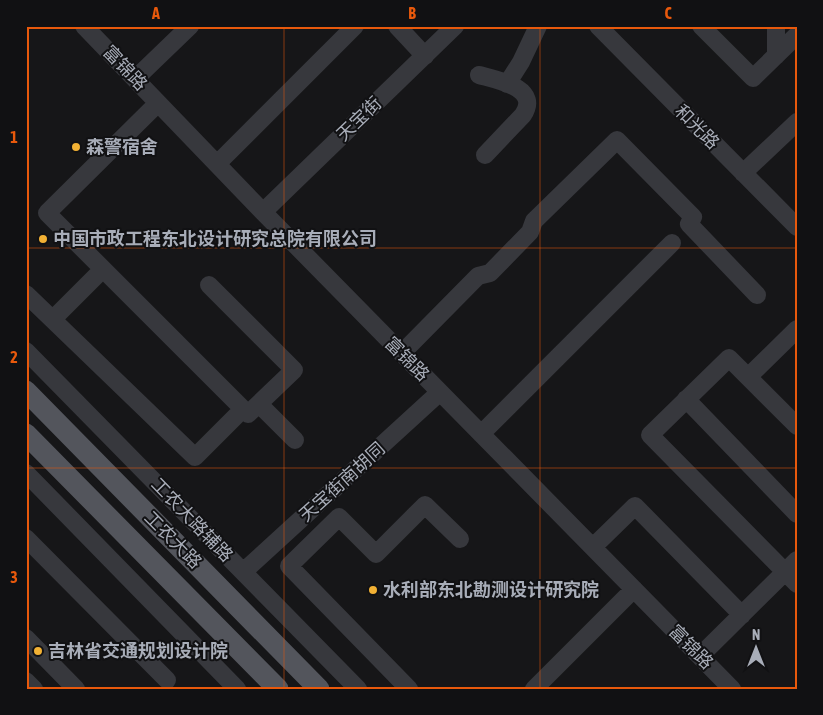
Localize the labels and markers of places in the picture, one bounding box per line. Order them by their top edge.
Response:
place label: 森警宿舍 [86,136,158,157]
marker: 森警宿舍 [70,141,82,153]
place label: 中国市政工程东北设计研究总院有限公司 [53,228,377,249]
marker: 中国市政工程东北设计研究总院有限公司 [37,233,49,245]
place label: 水利部东北勘测设计研究院 [383,579,599,600]
marker: 水利部东北勘测设计研究院 [367,584,379,596]
place label: 吉林省交通规划设计院 [48,640,228,661]
marker: 吉林省交通规划设计院 [32,645,44,657]

